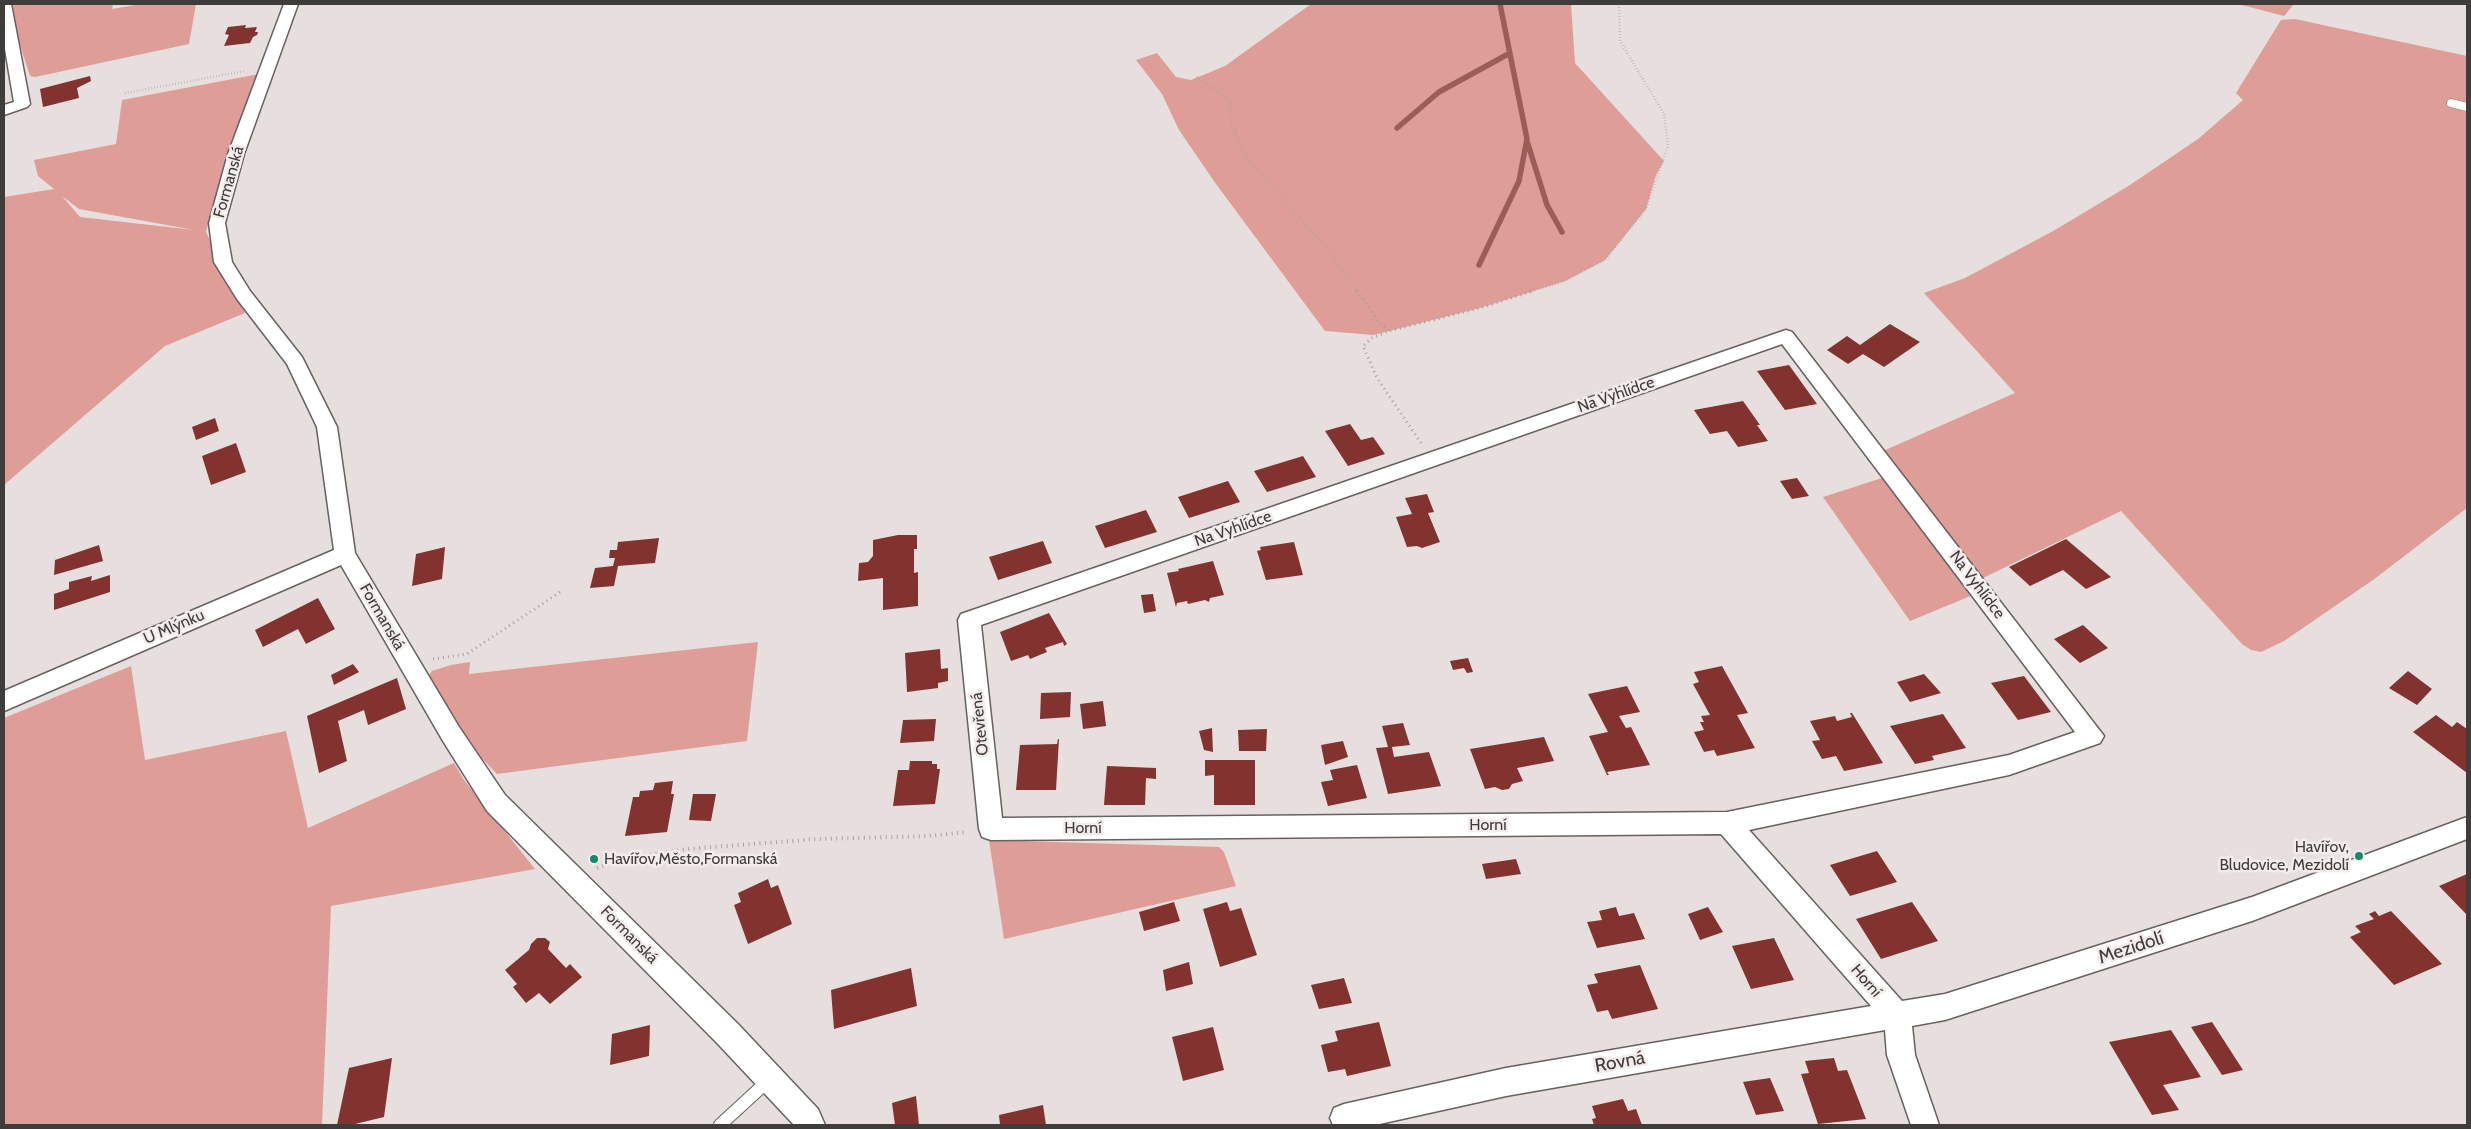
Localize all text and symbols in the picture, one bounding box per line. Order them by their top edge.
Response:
street label: Formanská [210,144,248,220]
street label: Na Vyhlídce [1575,373,1657,417]
street label: Na Vyhlídce [1192,507,1274,551]
street label: Na Vyhlídce [1945,547,2009,623]
street label: Formanská [355,580,409,654]
street label: U Mlýnku [141,606,207,648]
street label: Otevřená [967,691,993,757]
street label: Horní [1469,815,1507,835]
street label: Horní [1064,818,1102,838]
place label: Havířov, Bludovice, Mezidolí [2219,837,2349,875]
place label: Havířov,Město,Formanská [604,849,777,869]
marker: Havířov, Bludovice, Mezidolí [2353,850,2365,862]
marker: Havířov,Město,Formanská [588,853,600,865]
street label: Formanská [596,902,662,968]
street label: Mezidolí [2095,927,2167,969]
street label: Horní [1847,961,1885,1001]
street label: Rovná [1593,1046,1647,1078]

